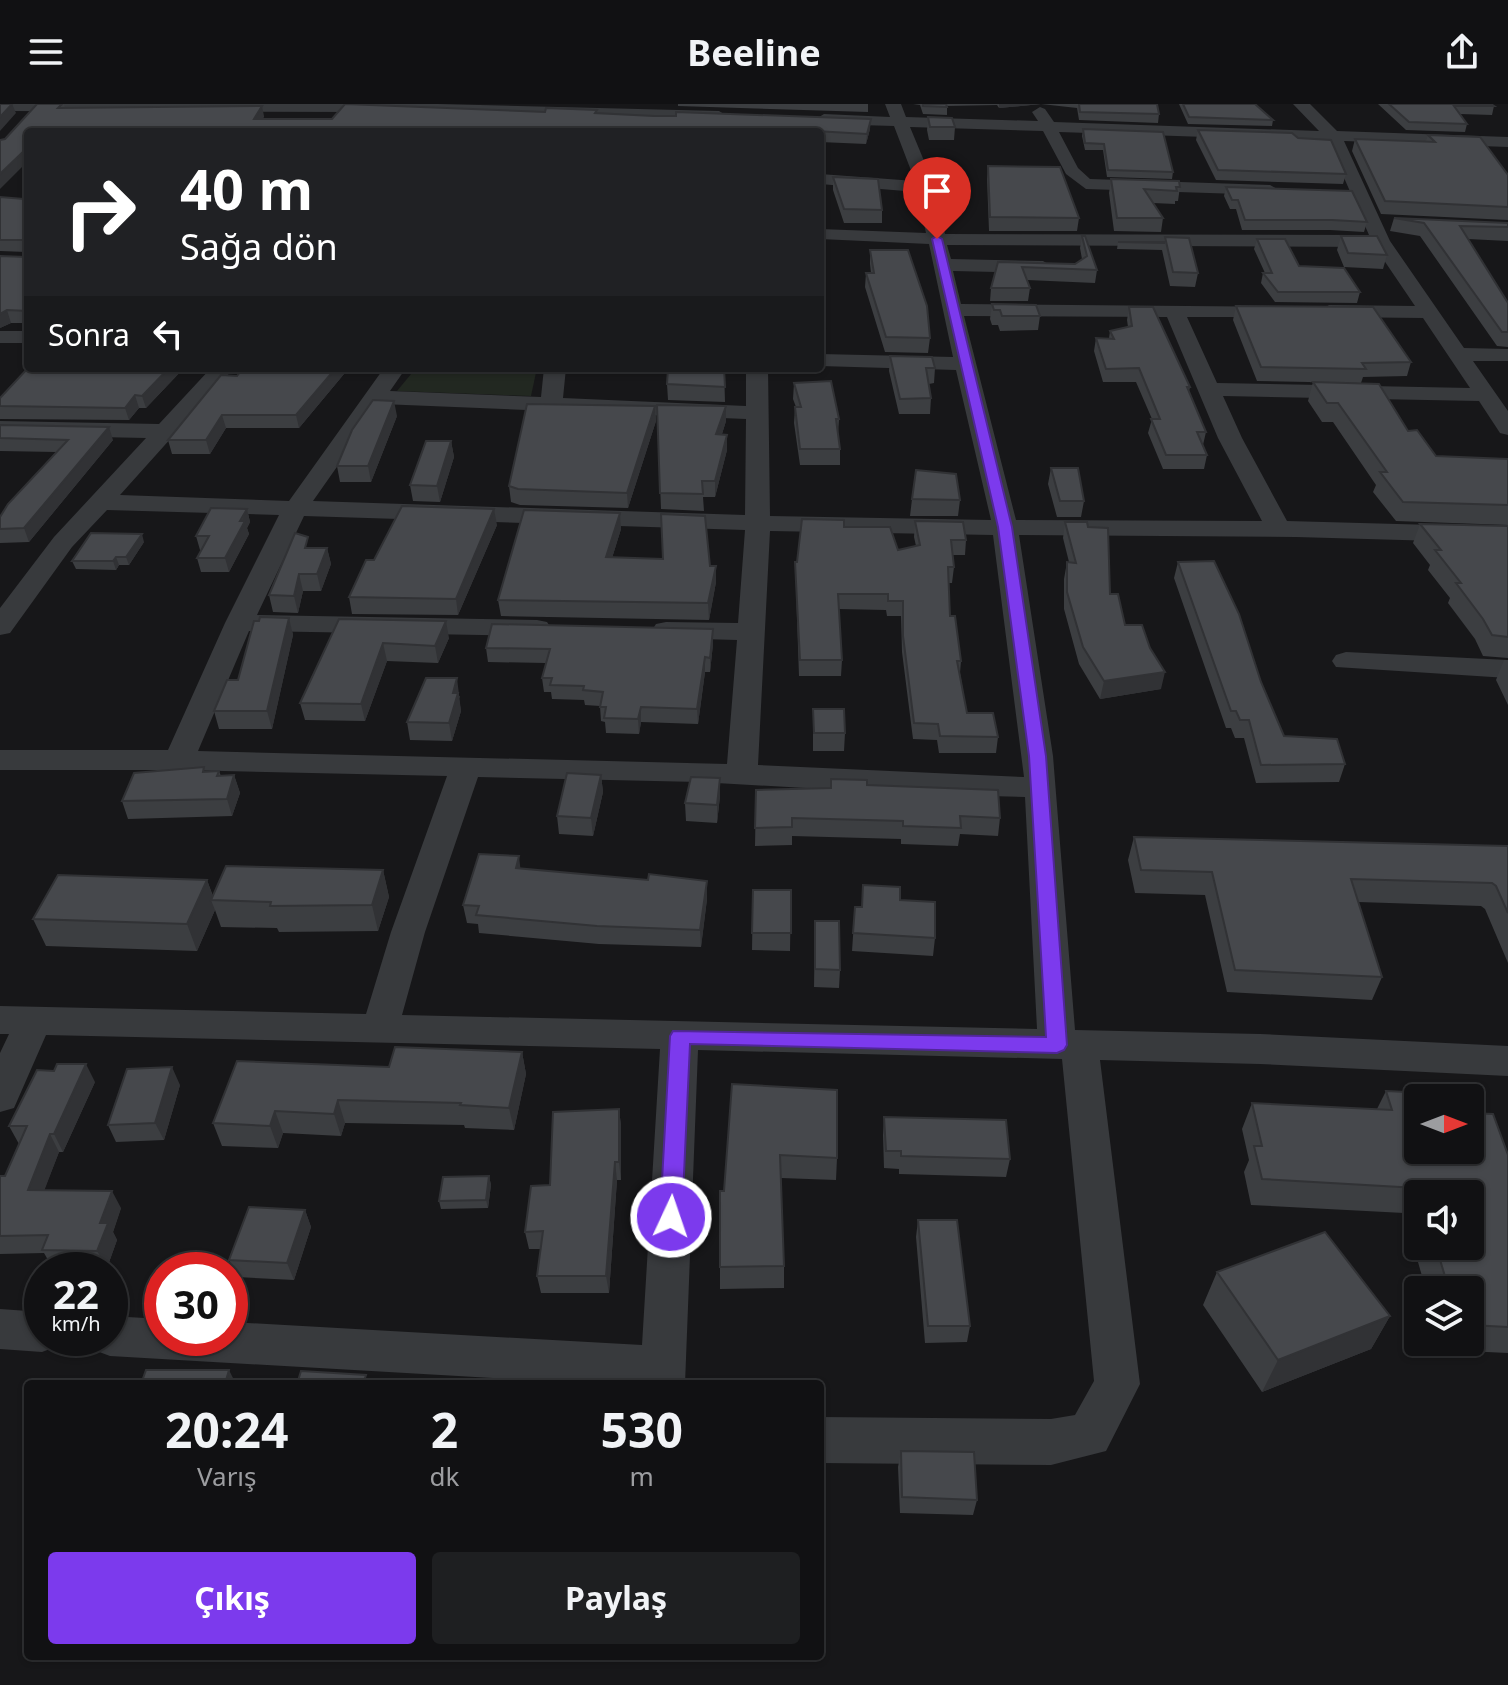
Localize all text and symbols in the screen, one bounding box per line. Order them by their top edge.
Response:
text: Beeline [687,28,821,77]
icon: menu [24,30,68,74]
icon: share [1440,30,1484,74]
text: 40 m [180,150,313,226]
pin [903,157,971,239]
icon: right [48,160,152,264]
icon: arrive [915,169,959,213]
text: Sağa dön [180,222,338,271]
icon: left [146,312,190,356]
text: Sonra [48,314,130,355]
north arrow [1404,1084,1484,1164]
map controls [1404,1084,1484,1356]
position arrow [629,1175,713,1259]
button: sound [1404,1180,1484,1260]
speed limit sign: 30 [144,1252,248,1356]
text: 22 [53,1266,99,1321]
button: layers [1404,1276,1484,1356]
text: km/h [51,1310,101,1337]
text: 20:24 [165,1397,288,1462]
text: 2 [431,1397,458,1462]
text: 530 [601,1397,683,1462]
text: Varış [197,1458,257,1494]
text: dk [430,1458,459,1494]
text: m [630,1458,654,1494]
button: Çıkış [48,1552,416,1644]
button: Paylaş [432,1552,800,1644]

